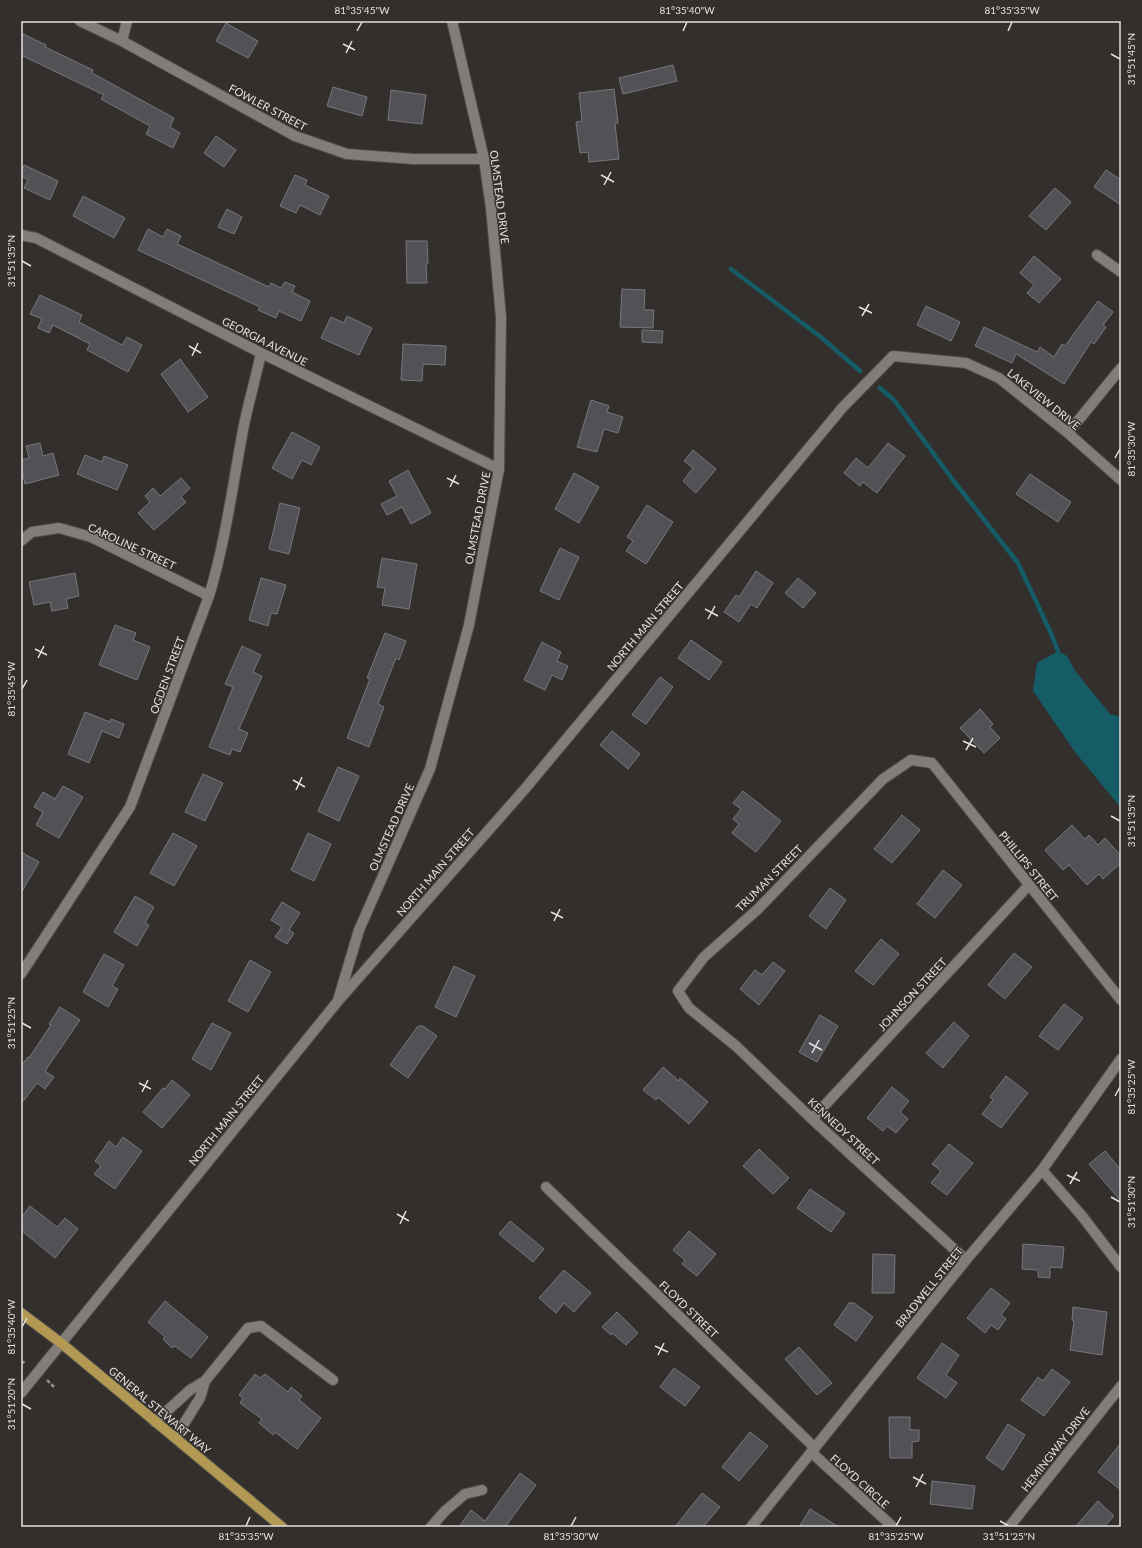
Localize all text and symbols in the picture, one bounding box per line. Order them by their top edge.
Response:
text: 81°35'45"W [334,4,390,16]
text: 81°35'40"W [659,4,715,16]
text: 81°35'35"W [984,4,1040,16]
text: 31°51'45"N [1125,33,1137,85]
street label: FOWLER STREET [227,81,310,133]
street label: OLMSTEAD DRIVE [488,149,512,245]
text: 31°51'35"N [5,235,17,287]
street label: GEORGIA AVENUE [220,314,310,368]
street label: LAKEVIEW DRIVE [1005,366,1083,432]
text: 81°35'30"W [1125,421,1137,477]
street label: OLMSTEAD DRIVE [462,471,492,565]
street label: CAROLINE STREET [86,520,178,572]
street label: NORTH MAIN STREET [604,579,686,673]
street label: OGDEN STREET [147,634,187,715]
text: 81°35'45"W [5,661,17,717]
street label: OLMSTEAD DRIVE [366,781,416,873]
text: 31°51'35"N [1125,795,1137,847]
street label: NORTH MAIN STREET [393,825,477,919]
street label: PHILLIPS STREET [997,828,1062,904]
street label: TRUMAN STREET [733,842,805,914]
street label: JOHNSON STREET [875,955,949,1033]
text: 31°51'25"N [5,997,17,1049]
text: 81°35'25"W [1125,1059,1137,1115]
street label: NORTH MAIN STREET [186,1072,267,1168]
street label: KENNEDY STREET [806,1095,883,1168]
text: 31°51'30"N [1125,1176,1137,1228]
street label: BRADWELL STREET [893,1244,966,1330]
street label: FLOYD STREET [657,1278,721,1341]
text: 81°35'40"W [5,1299,17,1355]
street label: GENERAL STEWART WAY [107,1364,214,1456]
text: 31°51'20"N [5,1378,17,1430]
street label: HEMINGWAY DRIVE [1018,1404,1092,1494]
street label: FLOYD CIRCLE [828,1451,892,1511]
text: 81°35'35"W [218,1530,274,1542]
text: 81°35'30"W [543,1530,599,1542]
text: 81°35'25"W [868,1530,924,1542]
text: 31°51'25"N [983,1530,1035,1542]

